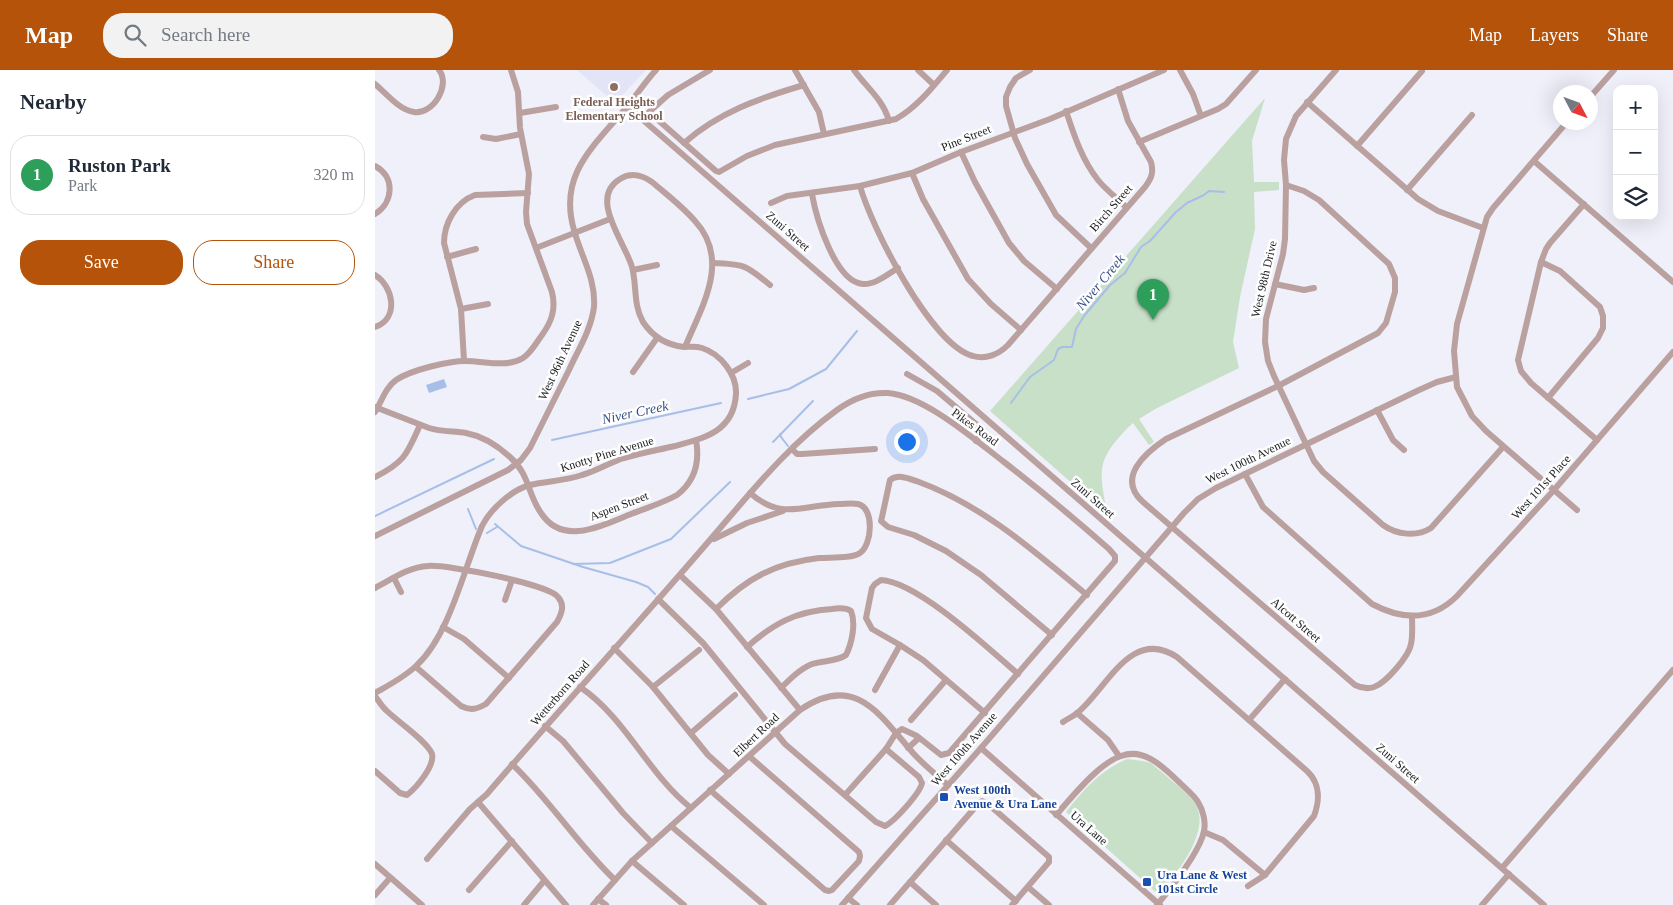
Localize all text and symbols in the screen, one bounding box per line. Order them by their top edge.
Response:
search box [103,13,453,58]
icon: search [121,21,149,49]
text: Map [25,22,73,48]
text: Search here [161,24,250,45]
text: Map [1469,25,1502,45]
text: Layers [1530,25,1579,45]
text: Share [1607,25,1648,45]
marker: Federal Heights Elementary School [608,81,620,93]
north arrow [1553,85,1598,130]
map controls [1613,85,1658,220]
button: + [1613,85,1658,130]
text: Nearby [20,90,87,114]
place label: Federal Heights Elementary School [566,95,663,123]
street label: Pine Street [939,121,993,154]
button: − [1613,130,1658,175]
text: Ruston Park [68,155,171,176]
text: 1 [33,166,41,183]
text: 320 m [314,166,354,183]
button: layers [1613,175,1658,220]
text: Park [68,177,97,194]
street label: Birch Street [1087,181,1136,234]
street label: Zuni Street [763,208,813,254]
street label: West 98th Drive [1248,239,1280,319]
button: Save [20,240,183,285]
button: Share [193,240,355,285]
water label: Niver Creek [1072,251,1128,314]
pin: 1 [1137,279,1169,320]
street label: West 96th Avenue [535,318,585,402]
water label: Niver Creek [600,398,670,427]
street label: Pikes Road [949,405,1001,449]
your location [894,429,920,455]
street label: Knotty Pine Avenue [559,433,655,475]
street label: West 100th Avenue [1203,433,1293,487]
street label: West 101st Place [1508,452,1574,522]
street label: Zuni Street [1068,475,1118,521]
street label: Aspen Street [588,488,651,524]
street label: Alcott Street [1268,595,1324,646]
street label: Wetterborn Road [528,657,592,729]
street label: West 100th Avenue [928,709,1000,789]
street label: Elbert Road [730,710,782,760]
street label: Zuni Street [1373,740,1423,786]
place label: West 100th Avenue & Ura Lane [954,783,1057,811]
marker: West 100th Avenue & Ura Lane [938,791,950,803]
street label: Ura Lane [1067,808,1111,848]
place label: Ura Lane & West 101st Circle [1157,868,1247,896]
marker: Ura Lane & West 101st Circle [1141,876,1153,888]

